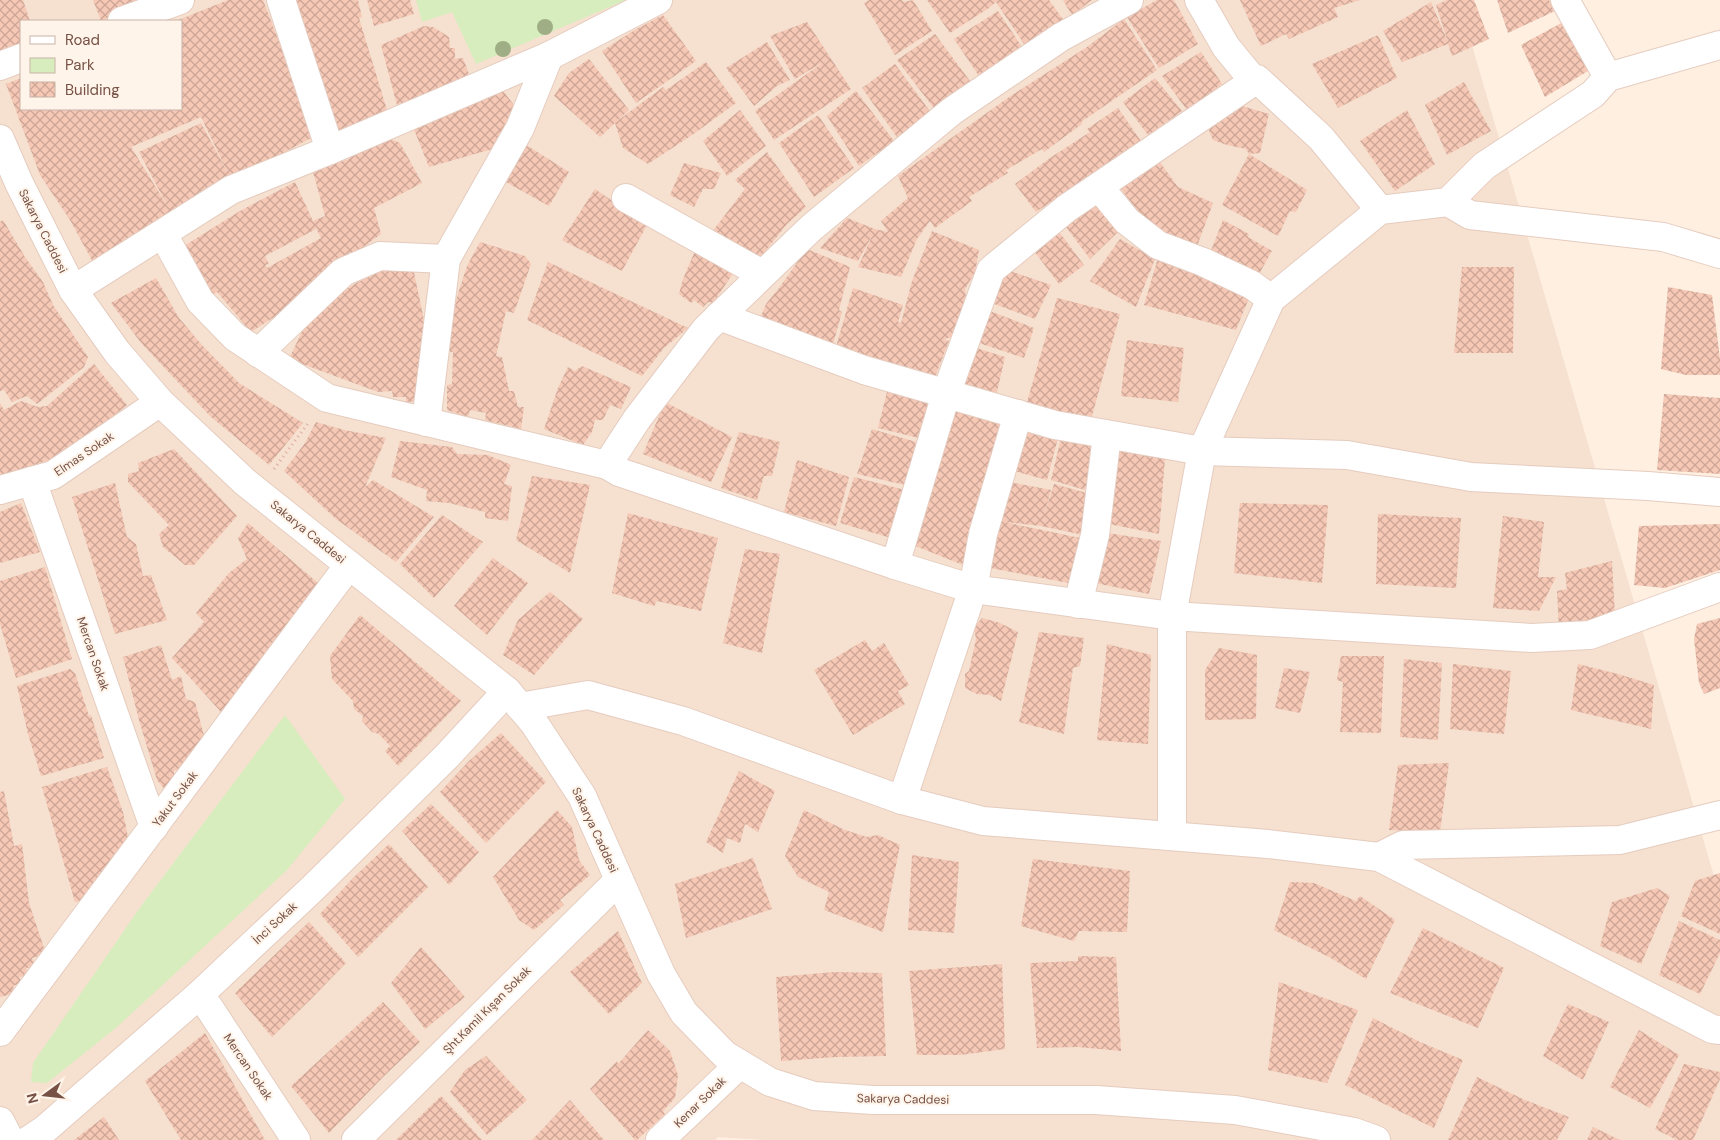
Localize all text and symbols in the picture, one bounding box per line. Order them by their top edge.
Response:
legend [20,20,182,110]
text: Road [65,30,100,50]
text: Park [65,55,95,75]
text: Building [65,80,120,100]
street label: Sakarya Caddesi [15,186,71,276]
street label: Elmas Sokak [51,428,117,480]
street label: Sakarya Caddesi [267,497,349,567]
street label: Mercan Sokak [73,615,113,693]
street label: Yakut Sokak [149,768,201,830]
street label: Sakarya Caddesi [568,785,622,875]
street label: İnci Sokak [249,898,301,948]
street label: Şht.Kamil Kışan Sokak [439,962,535,1058]
street label: Mercan Sokak [220,1031,276,1103]
north arrow [20,1070,70,1120]
street label: Kenar Sokak [670,1073,730,1131]
street label: Sakarya Caddesi [857,1090,949,1108]
text: N [22,1091,42,1106]

